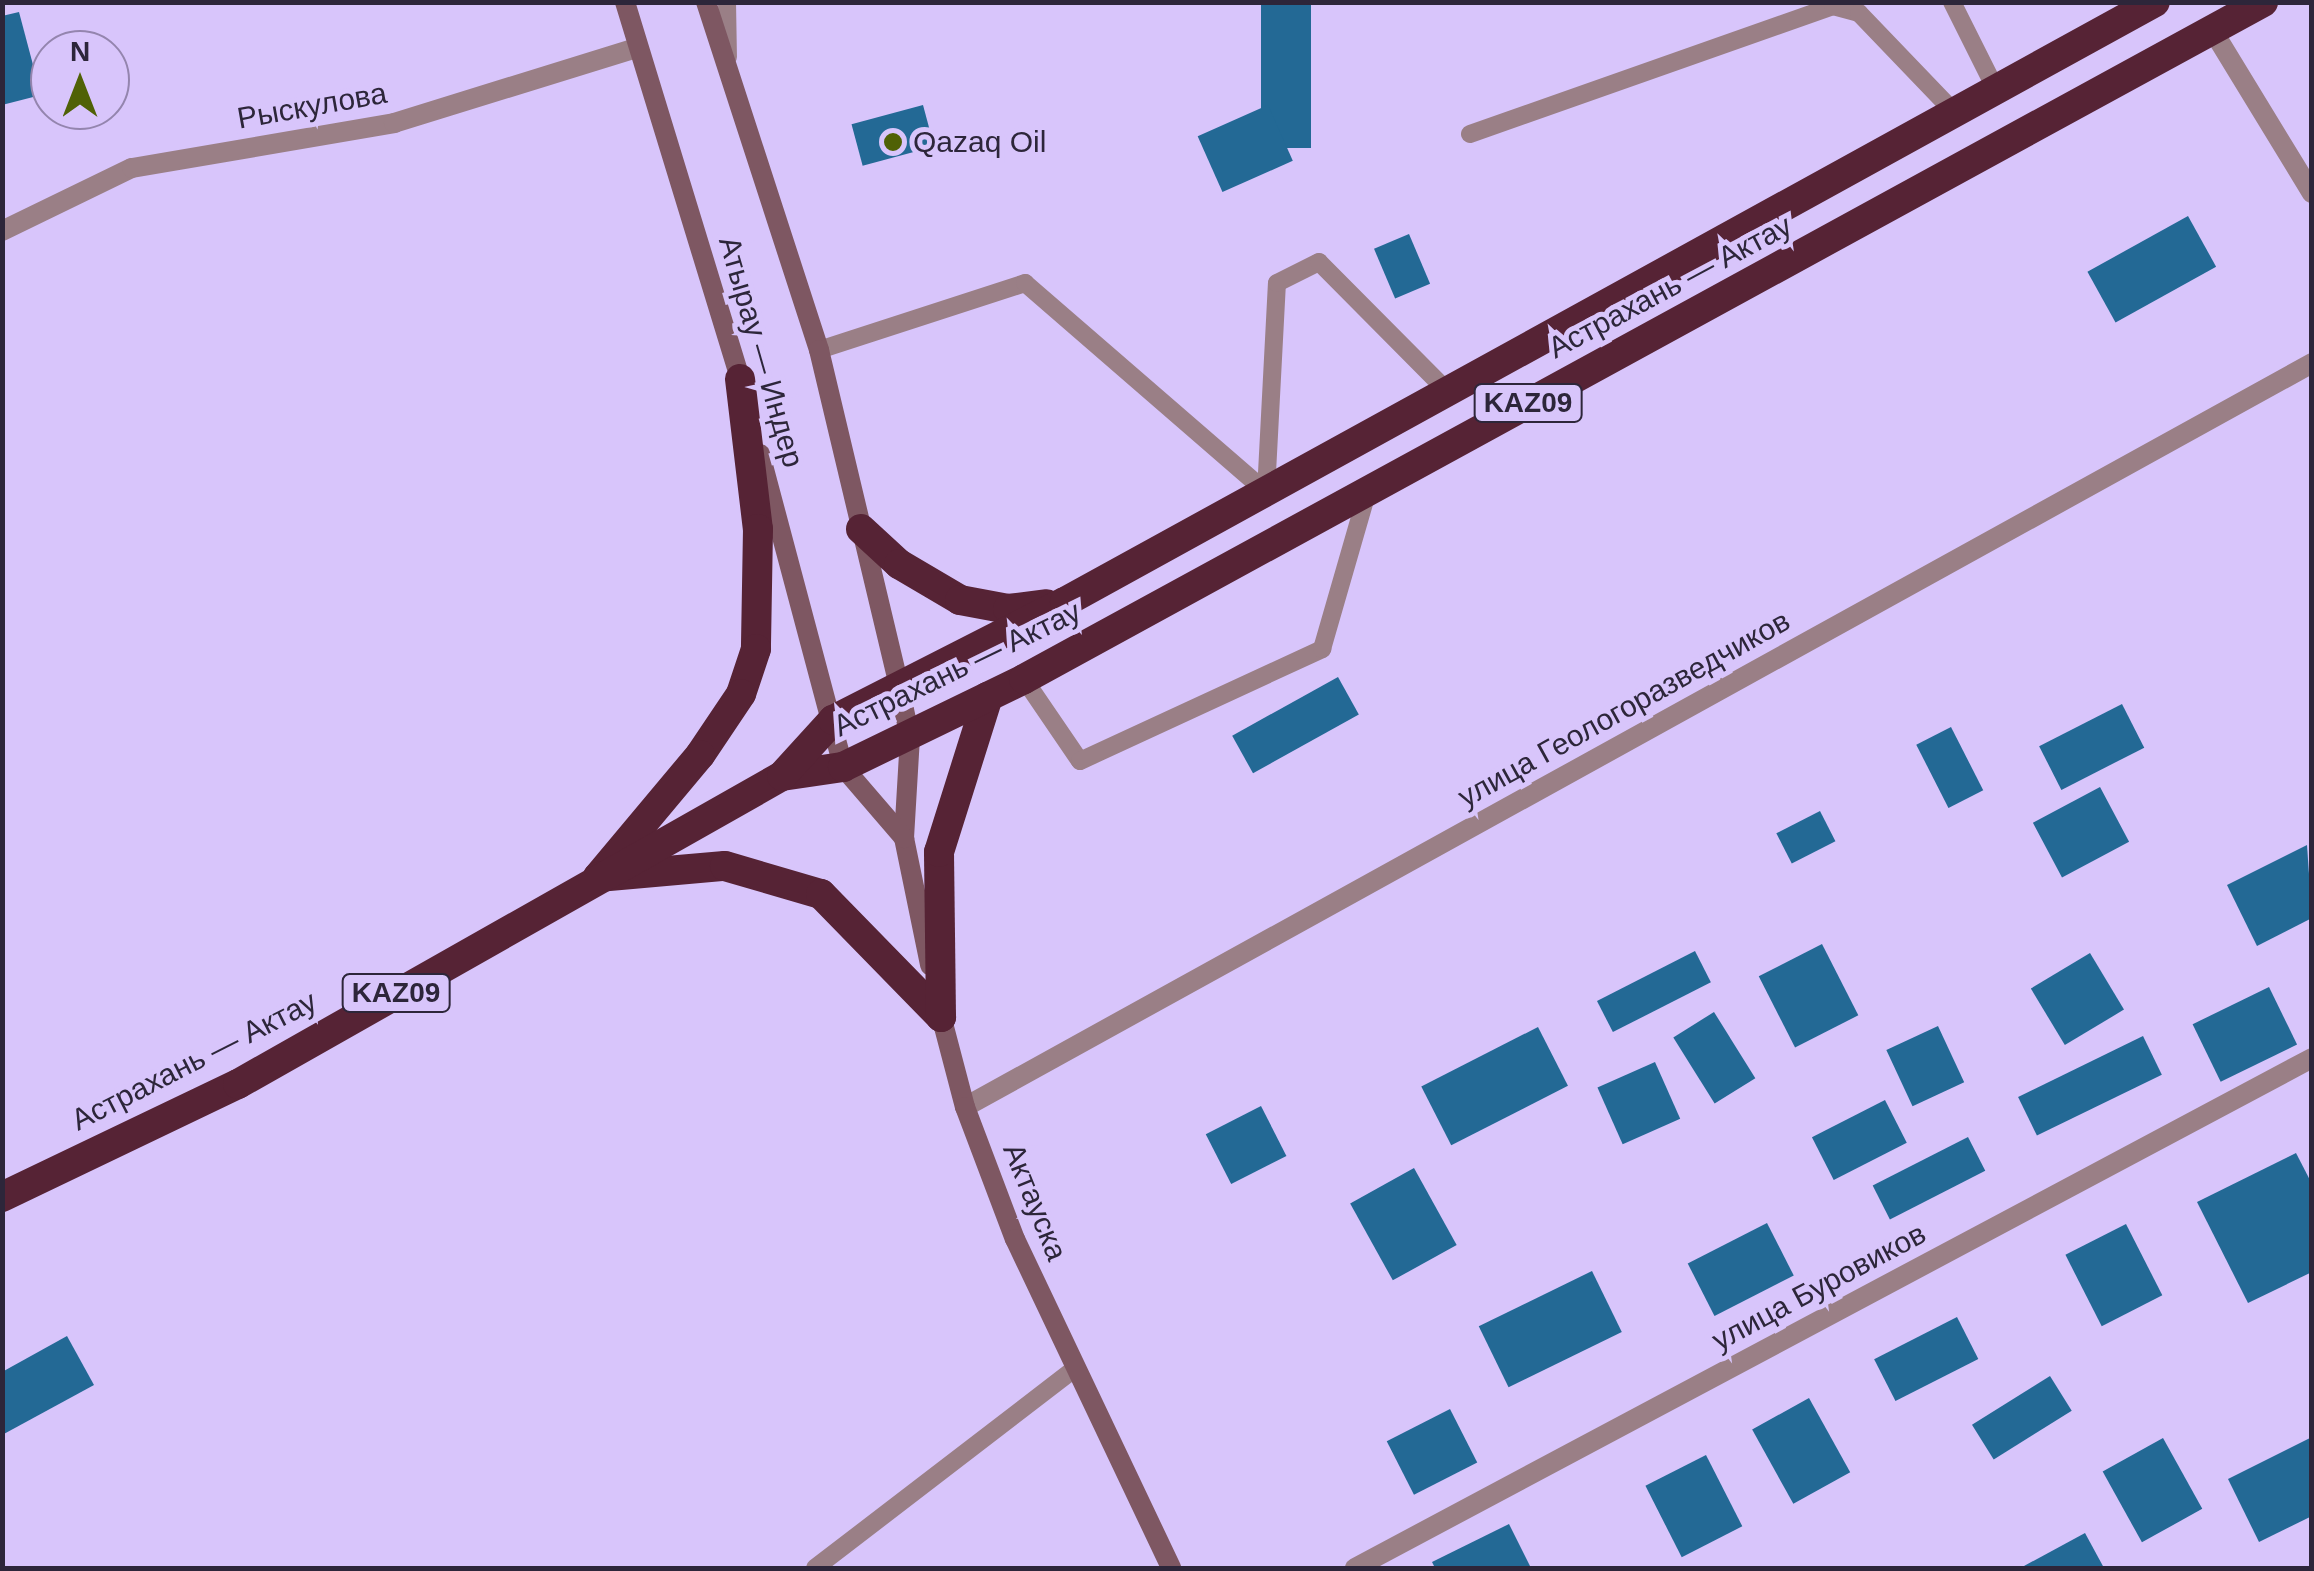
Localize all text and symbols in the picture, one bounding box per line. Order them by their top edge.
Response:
north arrow [30,30,130,130]
text: N [70,36,90,67]
street label: Рыскулова [234,75,390,137]
place label: Qazaq Oil [913,124,1046,160]
marker: Qazaq Oil [882,131,904,153]
street label: Астрахань — Актау [1542,208,1798,366]
street label: Атырау — Индер [711,232,811,472]
road number: KAZ09 [1473,380,1583,426]
street label: Астрахань — Актау [828,594,1086,744]
street label: улица Геологоразведчиков [1452,603,1796,815]
road number: KAZ09 [341,970,451,1016]
street label: Астрахань — Актау [65,984,323,1138]
street label: Актауска [995,1138,1075,1266]
street label: улица Буровиков [1706,1216,1932,1358]

